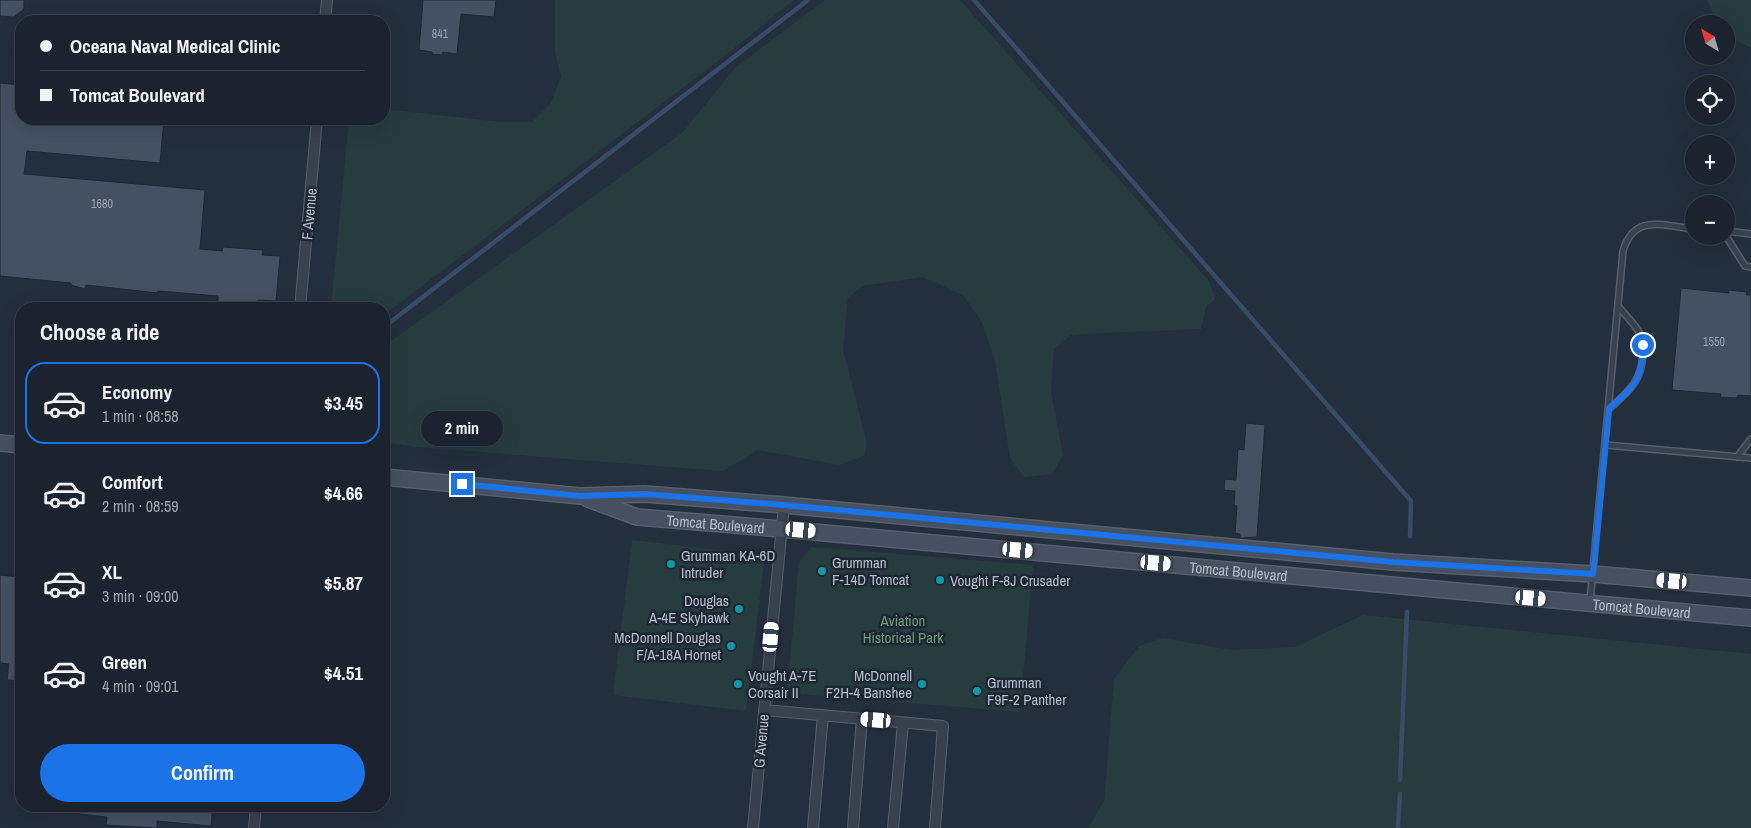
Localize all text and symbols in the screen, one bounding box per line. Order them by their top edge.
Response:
north arrow [1685,15,1735,65]
map controls [1685,15,1735,245]
house number: 841 [432,26,449,42]
text: Oceana Naval Medical Clinic [70,33,280,59]
button: locate [1685,75,1735,125]
text: Tomcat Boulevard [70,82,205,108]
button: + [1685,135,1735,185]
street label: F Avenue [296,187,322,241]
button: − [1685,195,1735,245]
house number: 1680 [91,196,113,212]
text: Choose a ride [40,317,159,347]
route start [1632,334,1654,356]
house number: 1550 [1703,334,1725,350]
text: Economy [102,379,172,405]
icon: car [42,381,87,426]
text: $3.45 [324,390,363,416]
text: 1 min · 08:58 [102,405,179,427]
callout: 2 min [421,412,503,446]
text: 2 min [445,417,479,439]
text: Comfort [102,469,163,495]
icon: car [42,471,87,516]
route end [451,473,473,495]
text: $4.66 [324,480,363,506]
text: 2 min · 08:59 [102,495,179,517]
street label: Tomcat Boulevard [666,509,765,538]
car [785,521,816,539]
car [1002,541,1033,559]
place label: Grumman KA-6D Intruder [681,545,775,583]
place label: Grumman F-14D Tomcat [832,552,910,590]
car [1140,554,1171,572]
street label: Tomcat Boulevard [1188,556,1288,586]
marker: Grumman KA-6D Intruder [665,558,677,570]
text: XL [102,559,122,585]
icon: car [42,561,87,606]
marker: Grumman F-14D Tomcat [816,565,828,577]
text: $5.87 [324,570,363,596]
place label: Vought F-8J Crusader [950,570,1070,591]
car [1656,572,1687,590]
marker: Vought F-8J Crusader [934,574,946,586]
text: 3 min · 09:00 [102,585,179,607]
car [1515,589,1546,607]
place label: Douglas A-4E Skyhawk [648,590,730,628]
street label: Tomcat Boulevard [1592,593,1692,623]
marker: Douglas A-4E Skyhawk [733,603,745,615]
park label: Aviation Historical Park [863,610,944,648]
car [762,621,779,653]
place label: McDonnell Douglas F/A-18A Hornet [614,627,722,665]
marker: McDonnell Douglas F/A-18A Hornet [725,640,737,652]
text: Green [102,649,147,675]
icon: car [42,651,87,696]
text: $4.51 [324,660,363,686]
place label: Vought A-7E Corsair II [748,665,816,703]
place label: McDonnell F2H-4 Banshee [826,665,912,703]
place label: Grumman F9F-2 Panther [987,672,1066,710]
text: 4 min · 09:01 [102,675,179,697]
marker: Vought A-7E Corsair II [732,678,744,690]
marker: McDonnell F2H-4 Banshee [916,678,928,690]
marker: Grumman F9F-2 Panther [971,685,983,697]
car [860,711,891,729]
street label: G Avenue [748,713,774,769]
button: Confirm [40,744,365,802]

